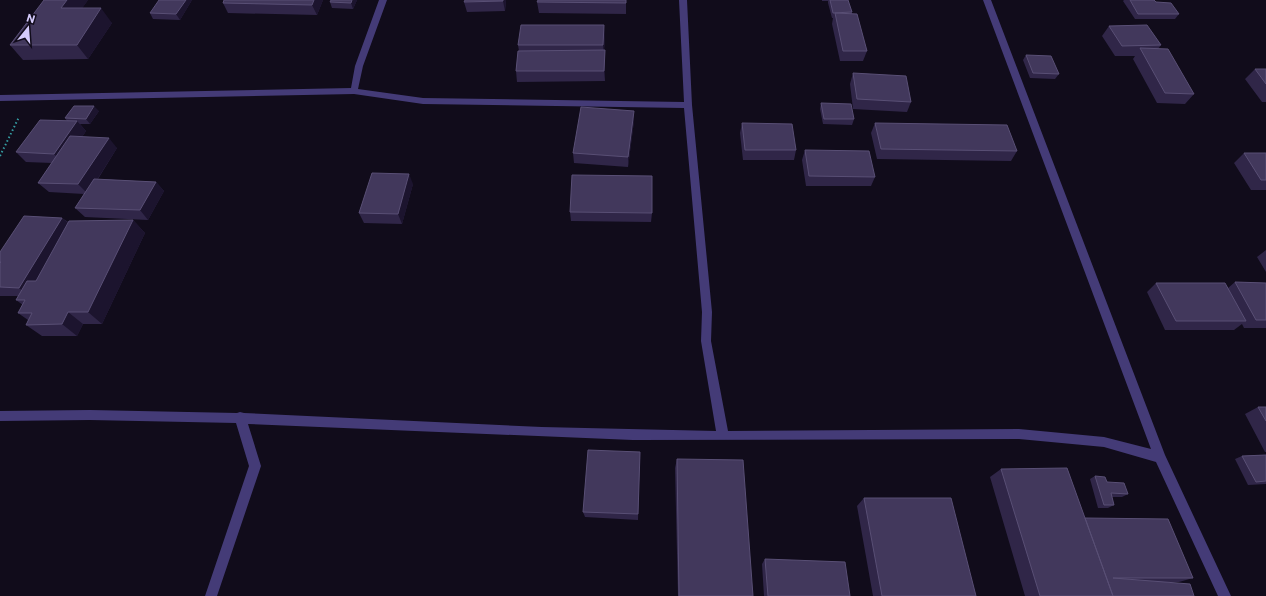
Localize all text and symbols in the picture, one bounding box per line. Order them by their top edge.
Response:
north arrow [8,8,48,48]
text: N [25,11,37,25]

